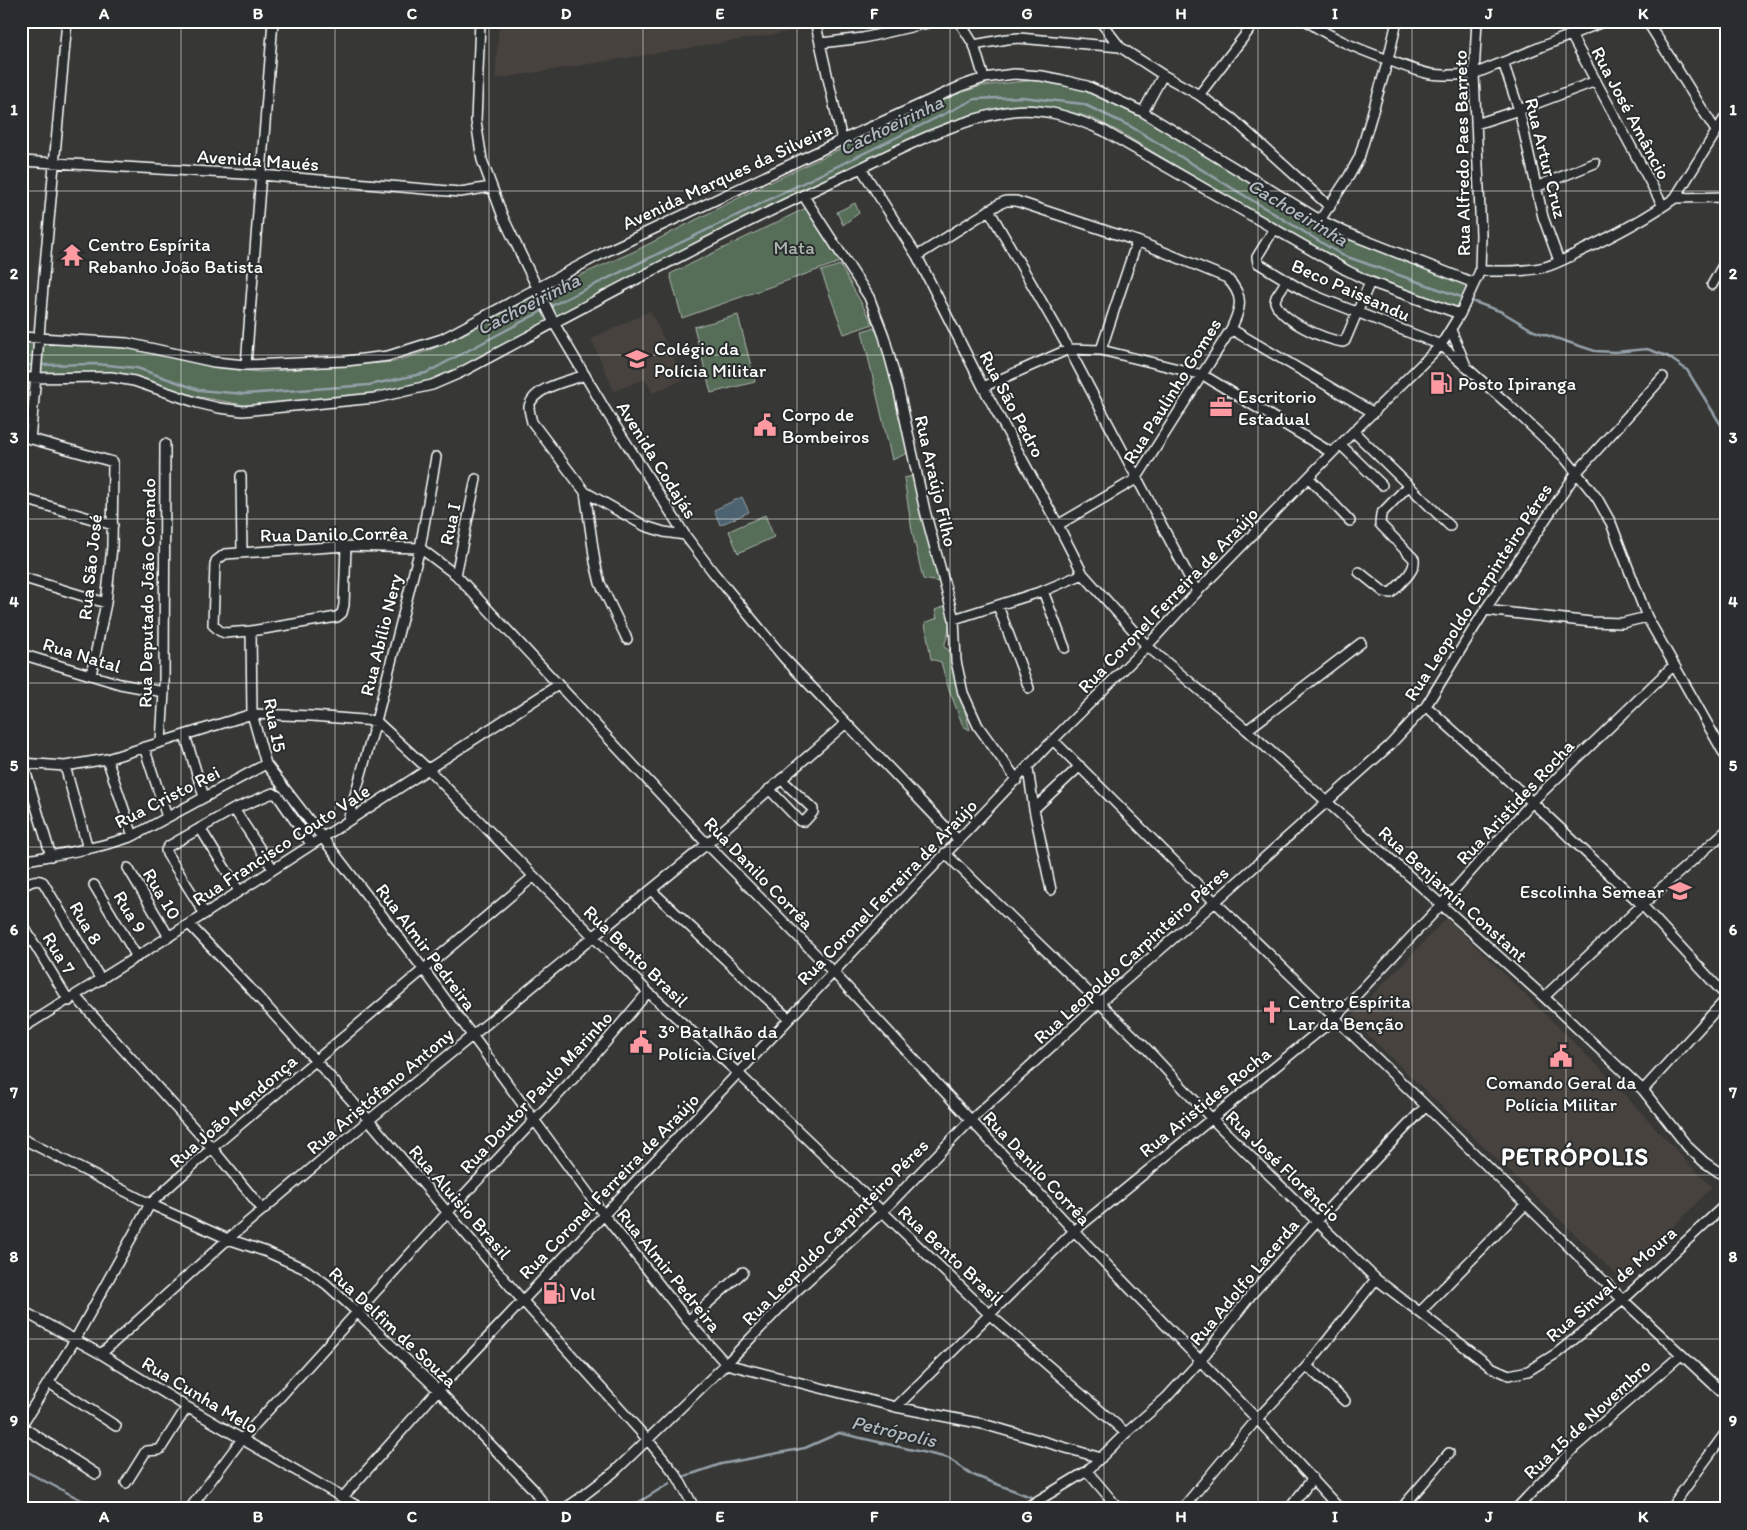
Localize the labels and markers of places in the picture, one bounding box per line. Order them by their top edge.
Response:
place label: Centro Espírita Rebanho João Batista [88,233,263,278]
temple icon: Centro Espírita Rebanho João Batista [59,242,85,268]
place label: Colégio da Polícia Militar [654,337,767,382]
school or university icon: Colégio da Polícia Militar [624,346,650,372]
fuel station icon: Posto Ipiranga [1428,370,1454,396]
place label: Posto Ipiranga [1458,372,1576,395]
place label: Escritorio Estadual [1238,385,1317,430]
office icon: Escritorio Estadual [1208,394,1234,420]
place label: Corpo de Bombeiros [782,403,869,448]
public building icon: Corpo de Bombeiros [752,412,778,438]
school or university icon: Escolinha Semear [1667,878,1693,904]
place label: Escolinha Semear [1520,880,1664,903]
place label: Centro Espírita Lar da Benção [1288,990,1411,1035]
church icon: Centro Espírita Lar da Benção [1259,999,1285,1025]
place label: 3º Batalhão da Polícia Cível [658,1020,778,1065]
public building icon: 3º Batalhão da Polícia Cível [628,1029,654,1055]
public building icon: Comando Geral da Polícia Militar [1548,1043,1574,1069]
place label: Comando Geral da Polícia Militar [1486,1071,1636,1116]
fuel station icon: Vol [541,1280,567,1306]
place label: Vol [570,1282,596,1305]

